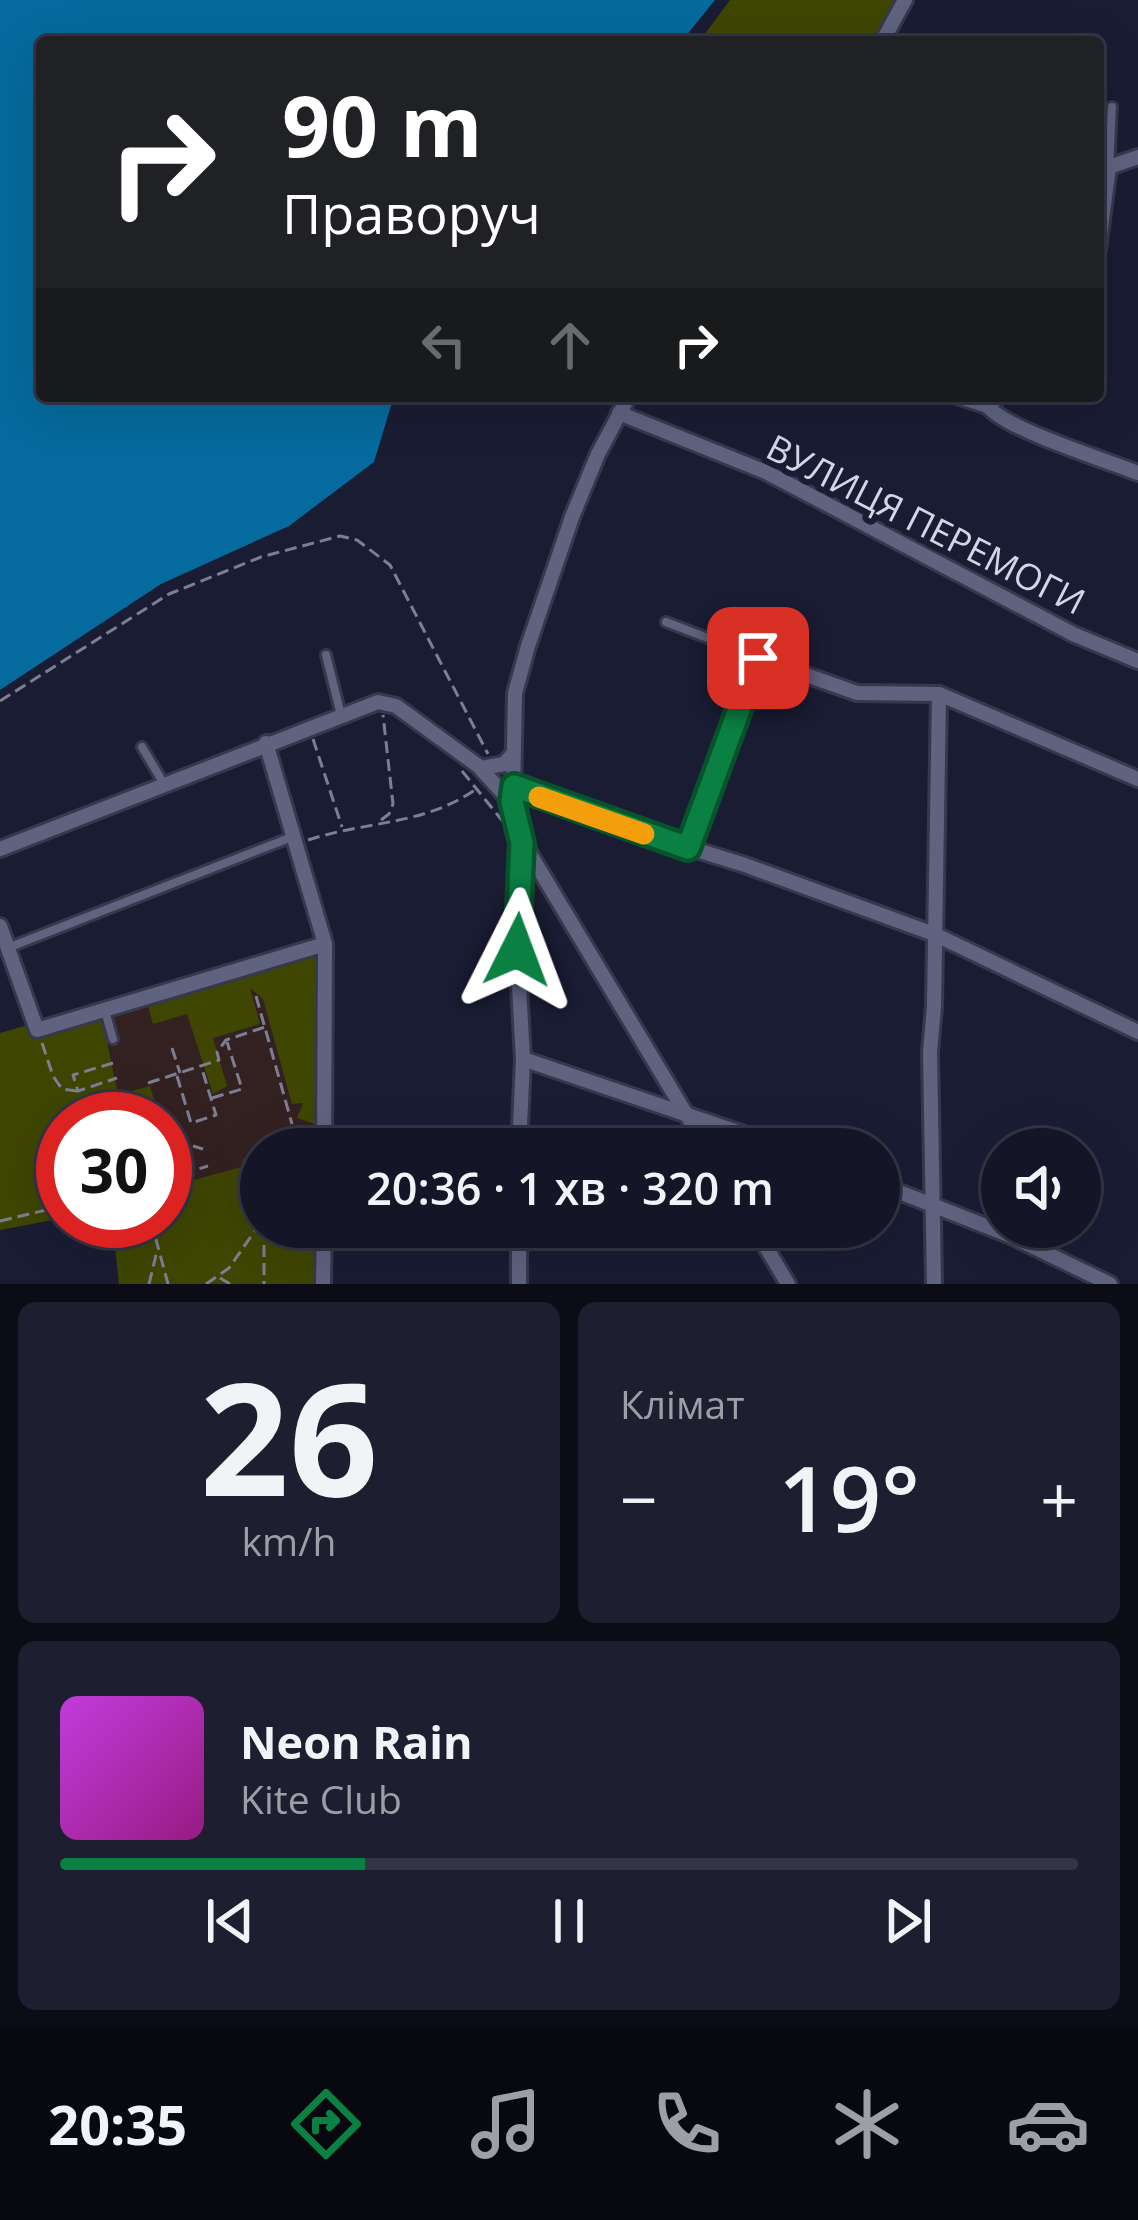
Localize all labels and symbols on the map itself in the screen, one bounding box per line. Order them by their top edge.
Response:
street label: ВУЛИЦЯ ПЕРЕМОГИ [758,422,1094,626]
pin [707,607,809,709]
position arrow [454,887,580,1013]
speed limit sign: 30 [36,1092,192,1248]

